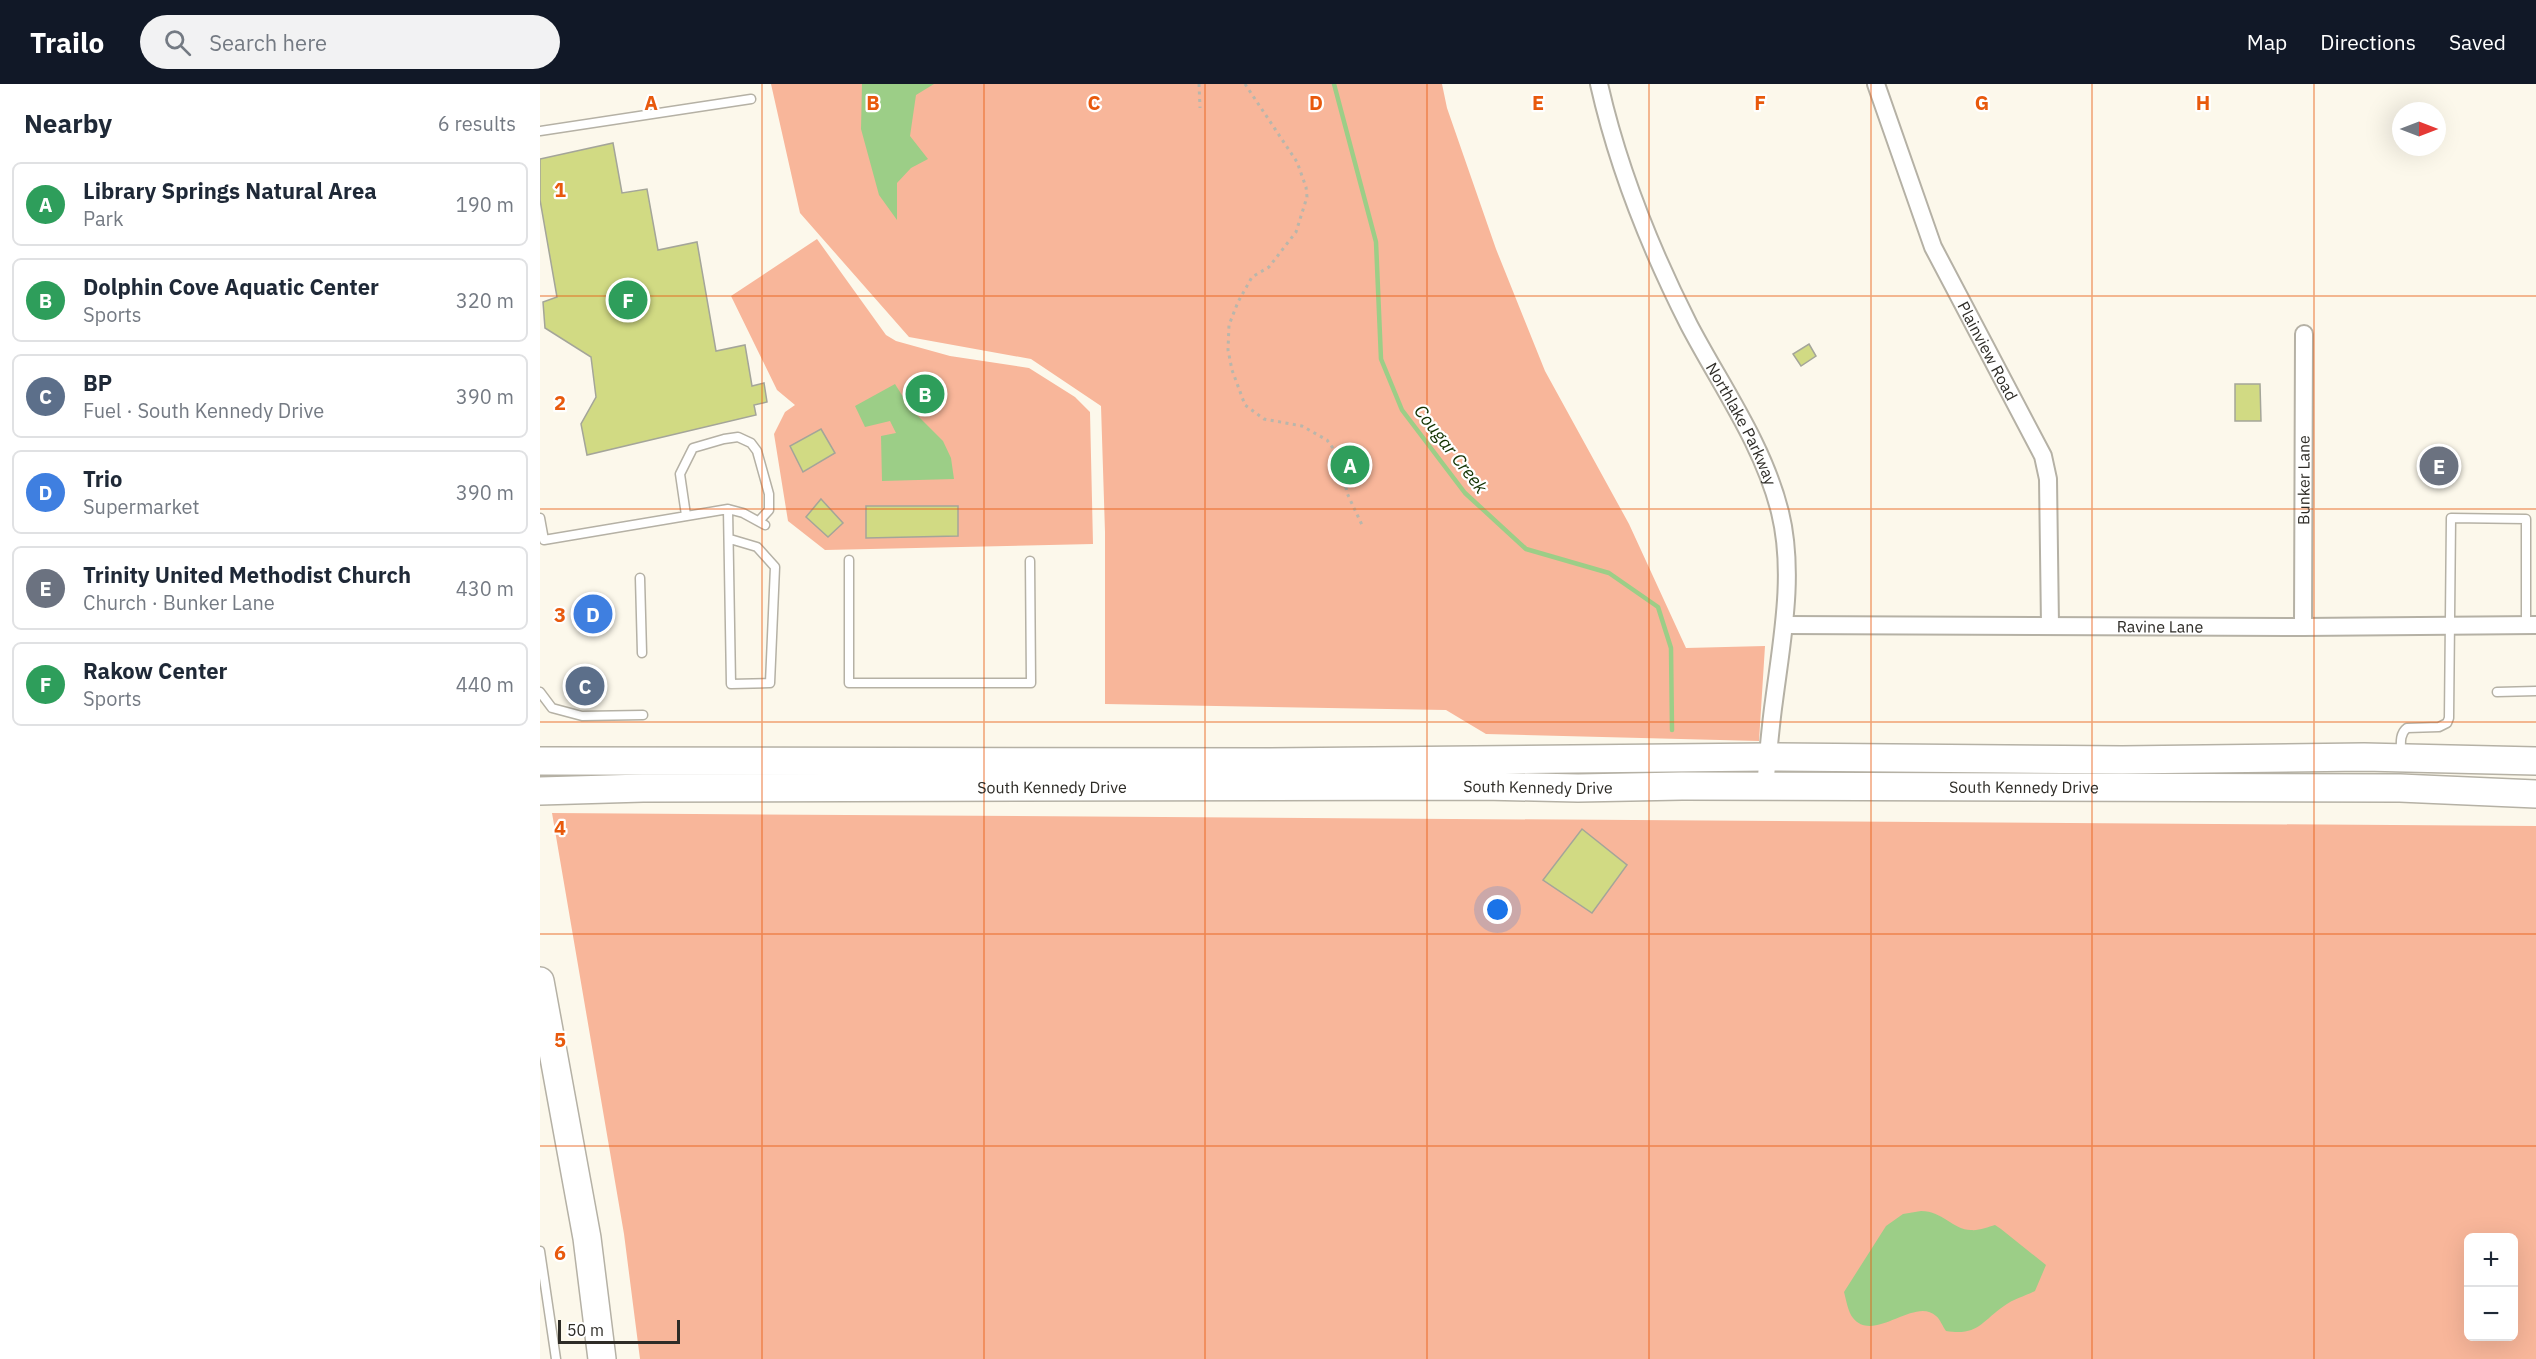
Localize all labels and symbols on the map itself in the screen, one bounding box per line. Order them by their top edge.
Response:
text: A [644,89,658,116]
text: B [866,89,880,116]
text: C [1087,89,1101,116]
text: D [1309,89,1323,116]
text: E [1532,89,1544,116]
text: F [1754,89,1766,116]
text: G [1975,89,1989,116]
text: H [2196,89,2210,116]
north arrow [2392,102,2446,156]
text: 1 [554,176,566,203]
pin: F [608,278,647,322]
street label: Plainview Road [1953,298,2022,404]
street label: Northlake Parkway [1702,359,1781,488]
pin: B [906,372,944,416]
text: 2 [554,389,566,416]
water label: Cougar Creek [1409,400,1493,498]
street label: Bunker Lane [2293,435,2314,525]
pin: A [1330,442,1370,488]
pin: E [2420,444,2458,488]
pin: D [574,592,612,636]
text: 3 [554,601,566,628]
street label: Ravine Lane [2117,616,2204,637]
pin: C [566,664,604,708]
street label: South Kennedy Drive [1463,776,1613,798]
street label: South Kennedy Drive [977,777,1127,797]
street label: South Kennedy Drive [1949,777,2099,797]
text: 4 [554,814,566,841]
your location [1483,895,1512,924]
text: 5 [554,1026,566,1053]
text: 6 [554,1239,566,1266]
scale bar [558,1317,680,1344]

